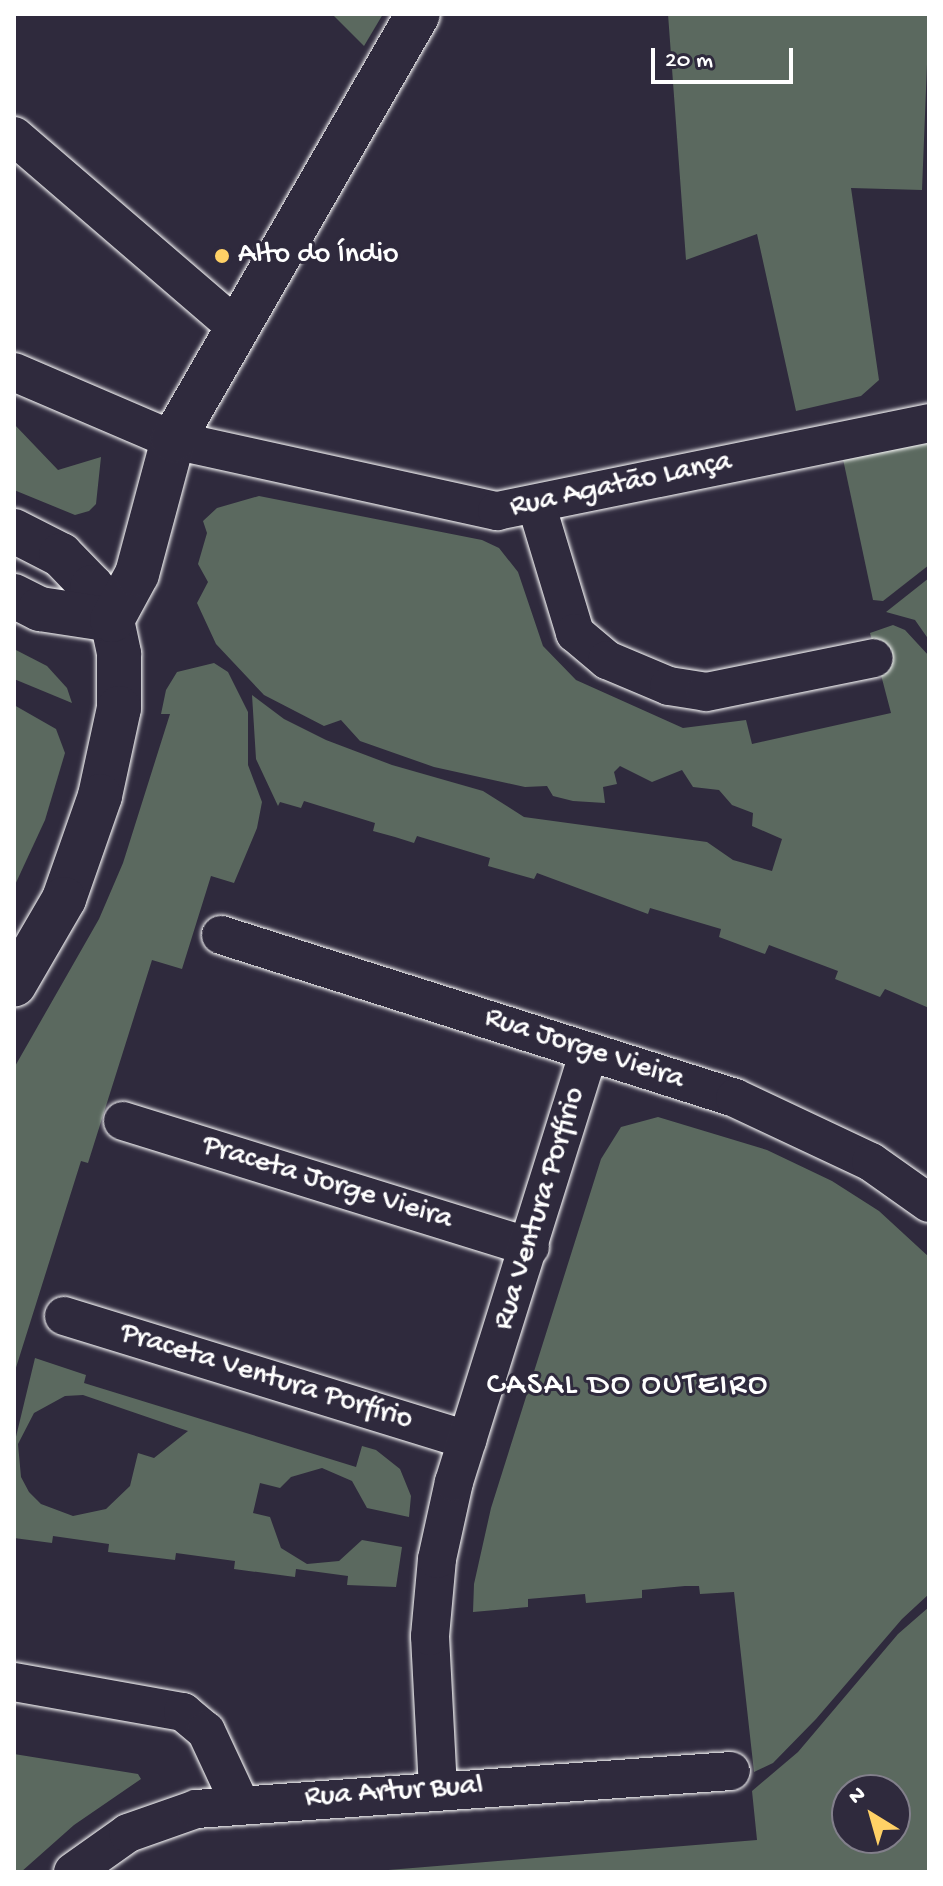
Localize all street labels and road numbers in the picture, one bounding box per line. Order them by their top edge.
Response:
street label: Rua Agatão Lança [507,445,735,527]
street label: Rua Jorge Vieira [480,1001,688,1099]
street label: Rua Ventura Porfírio [487,1083,595,1335]
street label: Praceta Jorge Vieira [198,1129,456,1239]
street label: Praceta Ventura Porfírio [115,1316,417,1440]
street label: Rua Artur Bual [304,1769,484,1817]

